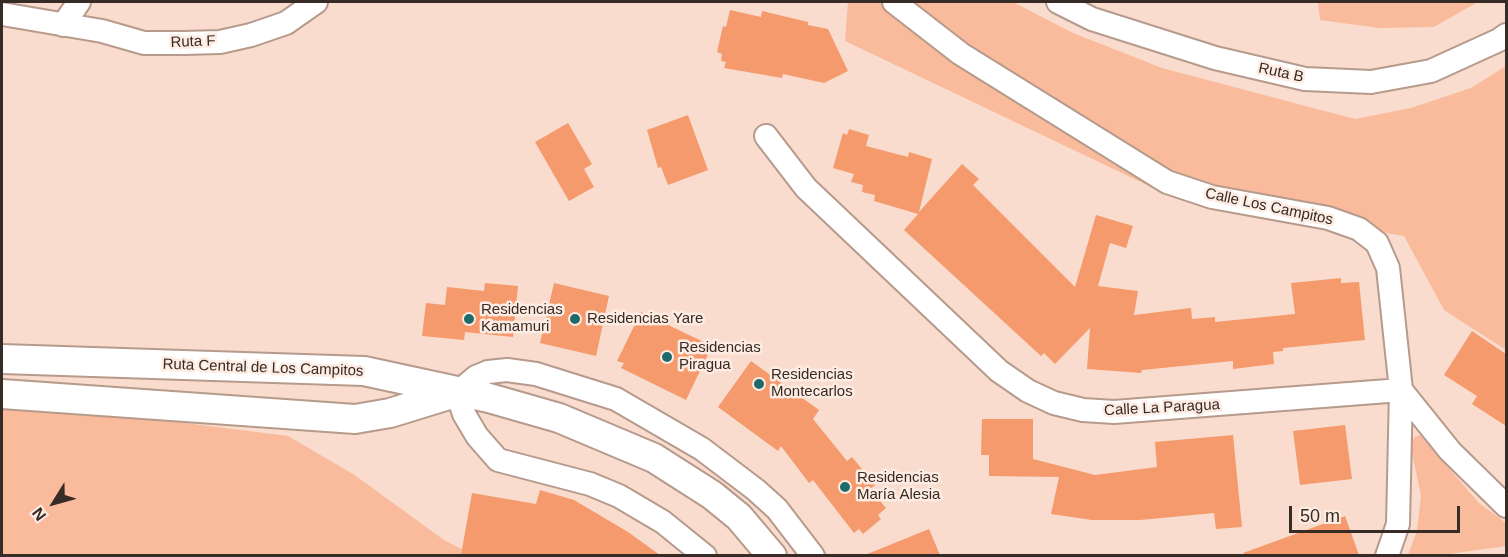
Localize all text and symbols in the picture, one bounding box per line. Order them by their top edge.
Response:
street label: Ruta F [170,32,216,52]
street label: Ruta B [1257,59,1305,87]
street label: Calle Los Campitos [1204,185,1334,229]
place label: Residencias Kamamuri [481,301,563,336]
place label: Residencias Yare [587,310,703,328]
marker: Residencias Kamamuri [462,312,476,326]
marker: Residencias Yare [568,312,582,326]
place label: Residencias Piragua [679,339,761,374]
marker: Residencias Piragua [660,350,674,364]
street label: Ruta Central de Los Campitos [162,355,364,381]
place label: Residencias Montecarlos [771,366,853,401]
marker: Residencias Montecarlos [752,377,766,391]
street label: Calle La Paragua [1104,396,1220,420]
place label: Residencias María Alesia [857,469,940,504]
north arrow [24,473,84,533]
marker: Residencias María Alesia [838,480,852,494]
scale bar [1292,494,1463,532]
text: N [29,504,49,524]
text: 50 m [1300,506,1340,526]

